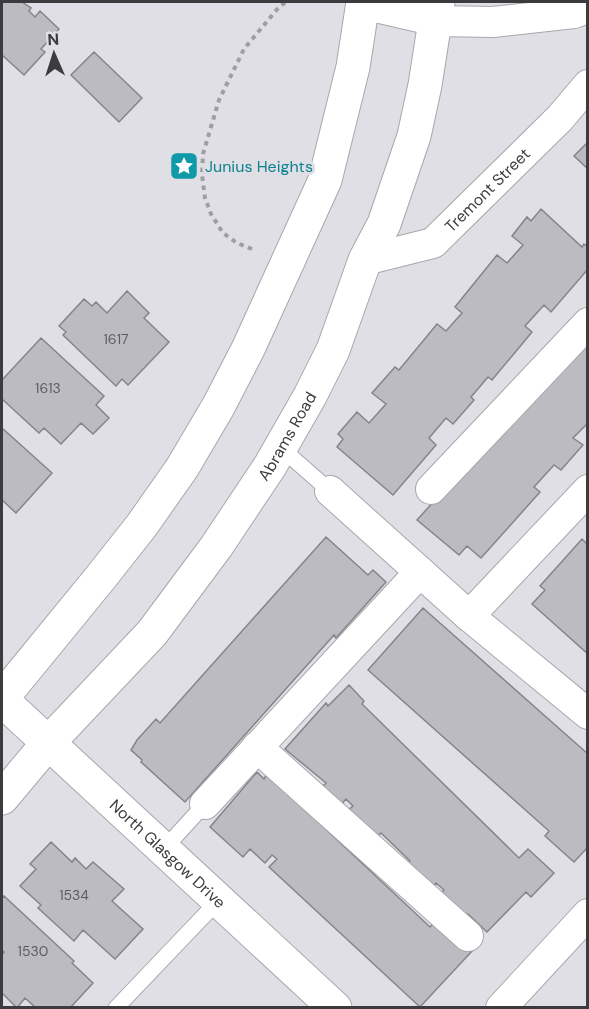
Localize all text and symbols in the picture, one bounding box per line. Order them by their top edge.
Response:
north arrow [24,24,84,84]
text: N [47,29,60,50]
street label: Tremont Street [440,143,535,237]
place icon: Junius Heights [168,150,200,182]
place label: Junius Heights [205,156,313,177]
house number: 1617 [103,330,129,348]
house number: 1613 [35,379,61,397]
street label: Abrams Road [253,388,321,485]
street label: North Glasgow Drive [105,795,230,913]
house number: 1534 [59,886,89,904]
house number: 1530 [18,942,48,960]

